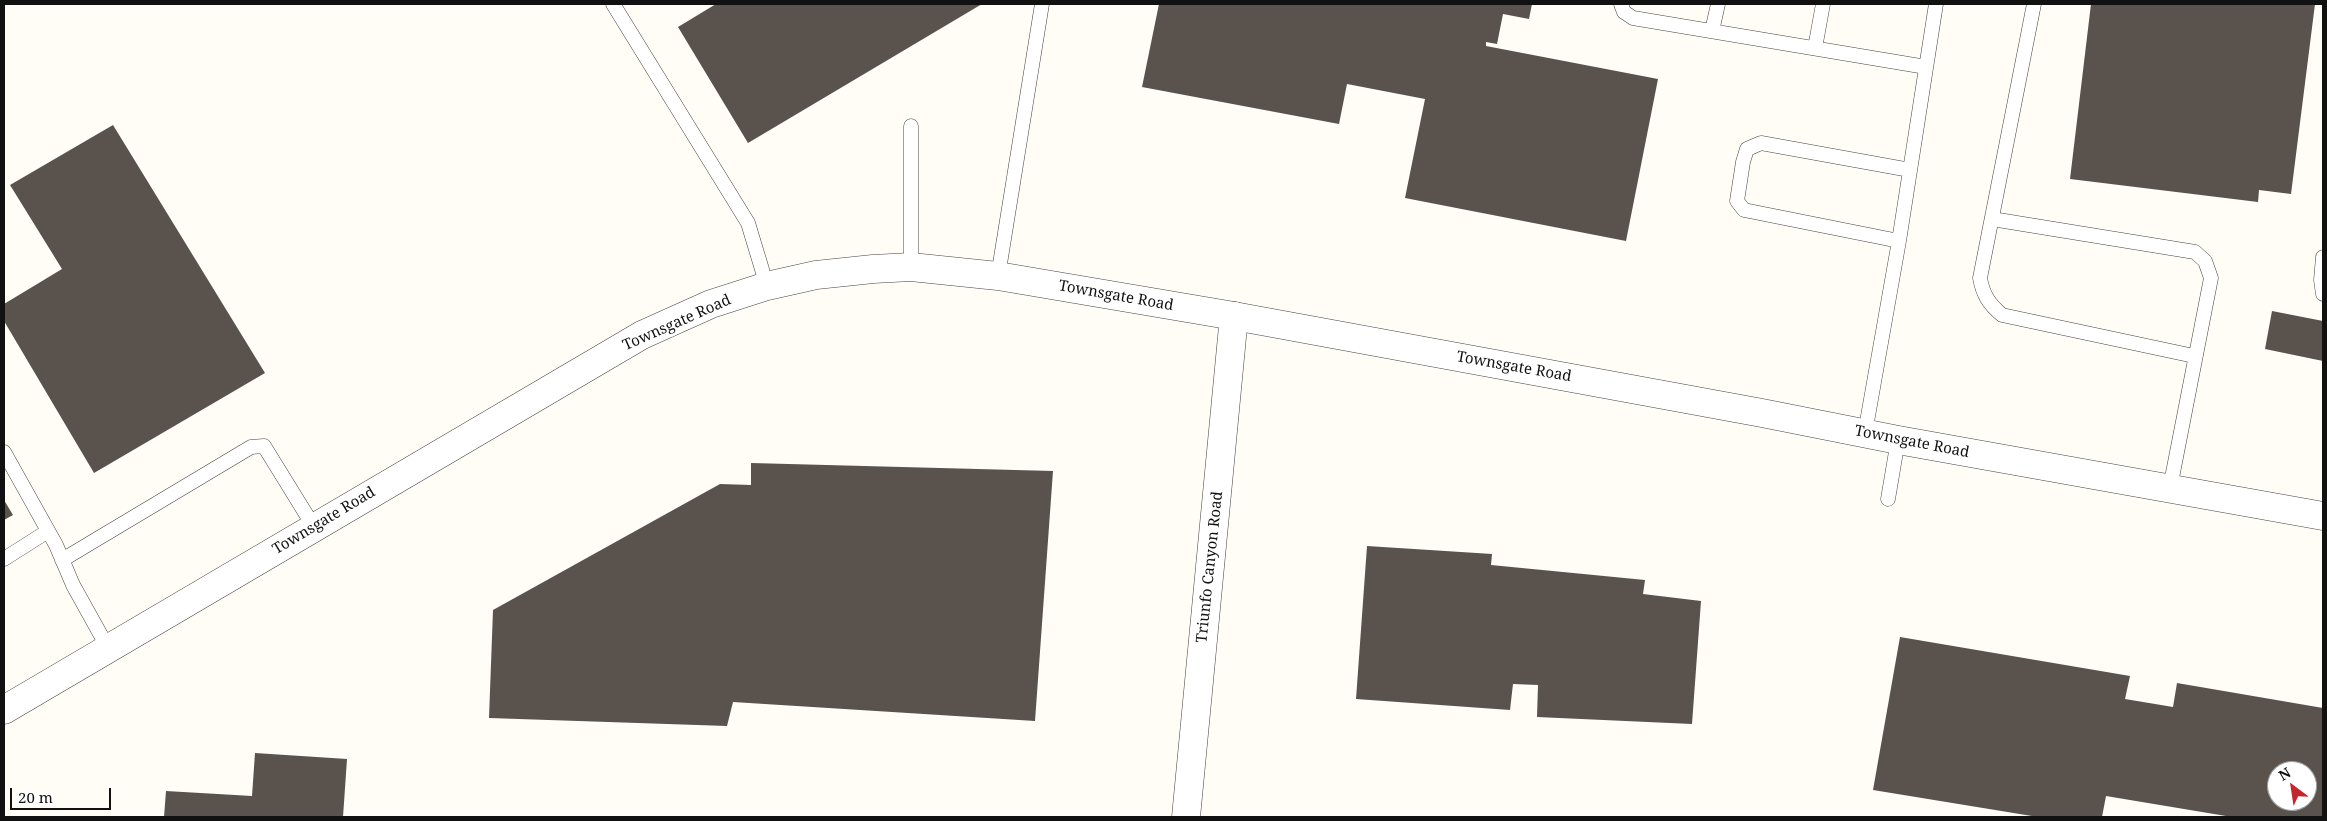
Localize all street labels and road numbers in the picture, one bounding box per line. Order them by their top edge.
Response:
street label: Townsgate Road [1057,277,1175,315]
street label: Townsgate Road [620,291,734,355]
street label: Townsgate Road [1455,348,1573,386]
street label: Townsgate Road [1853,422,1971,462]
street label: Townsgate Road [270,483,378,559]
street label: Triunfo Canyon Road [1193,490,1227,644]

